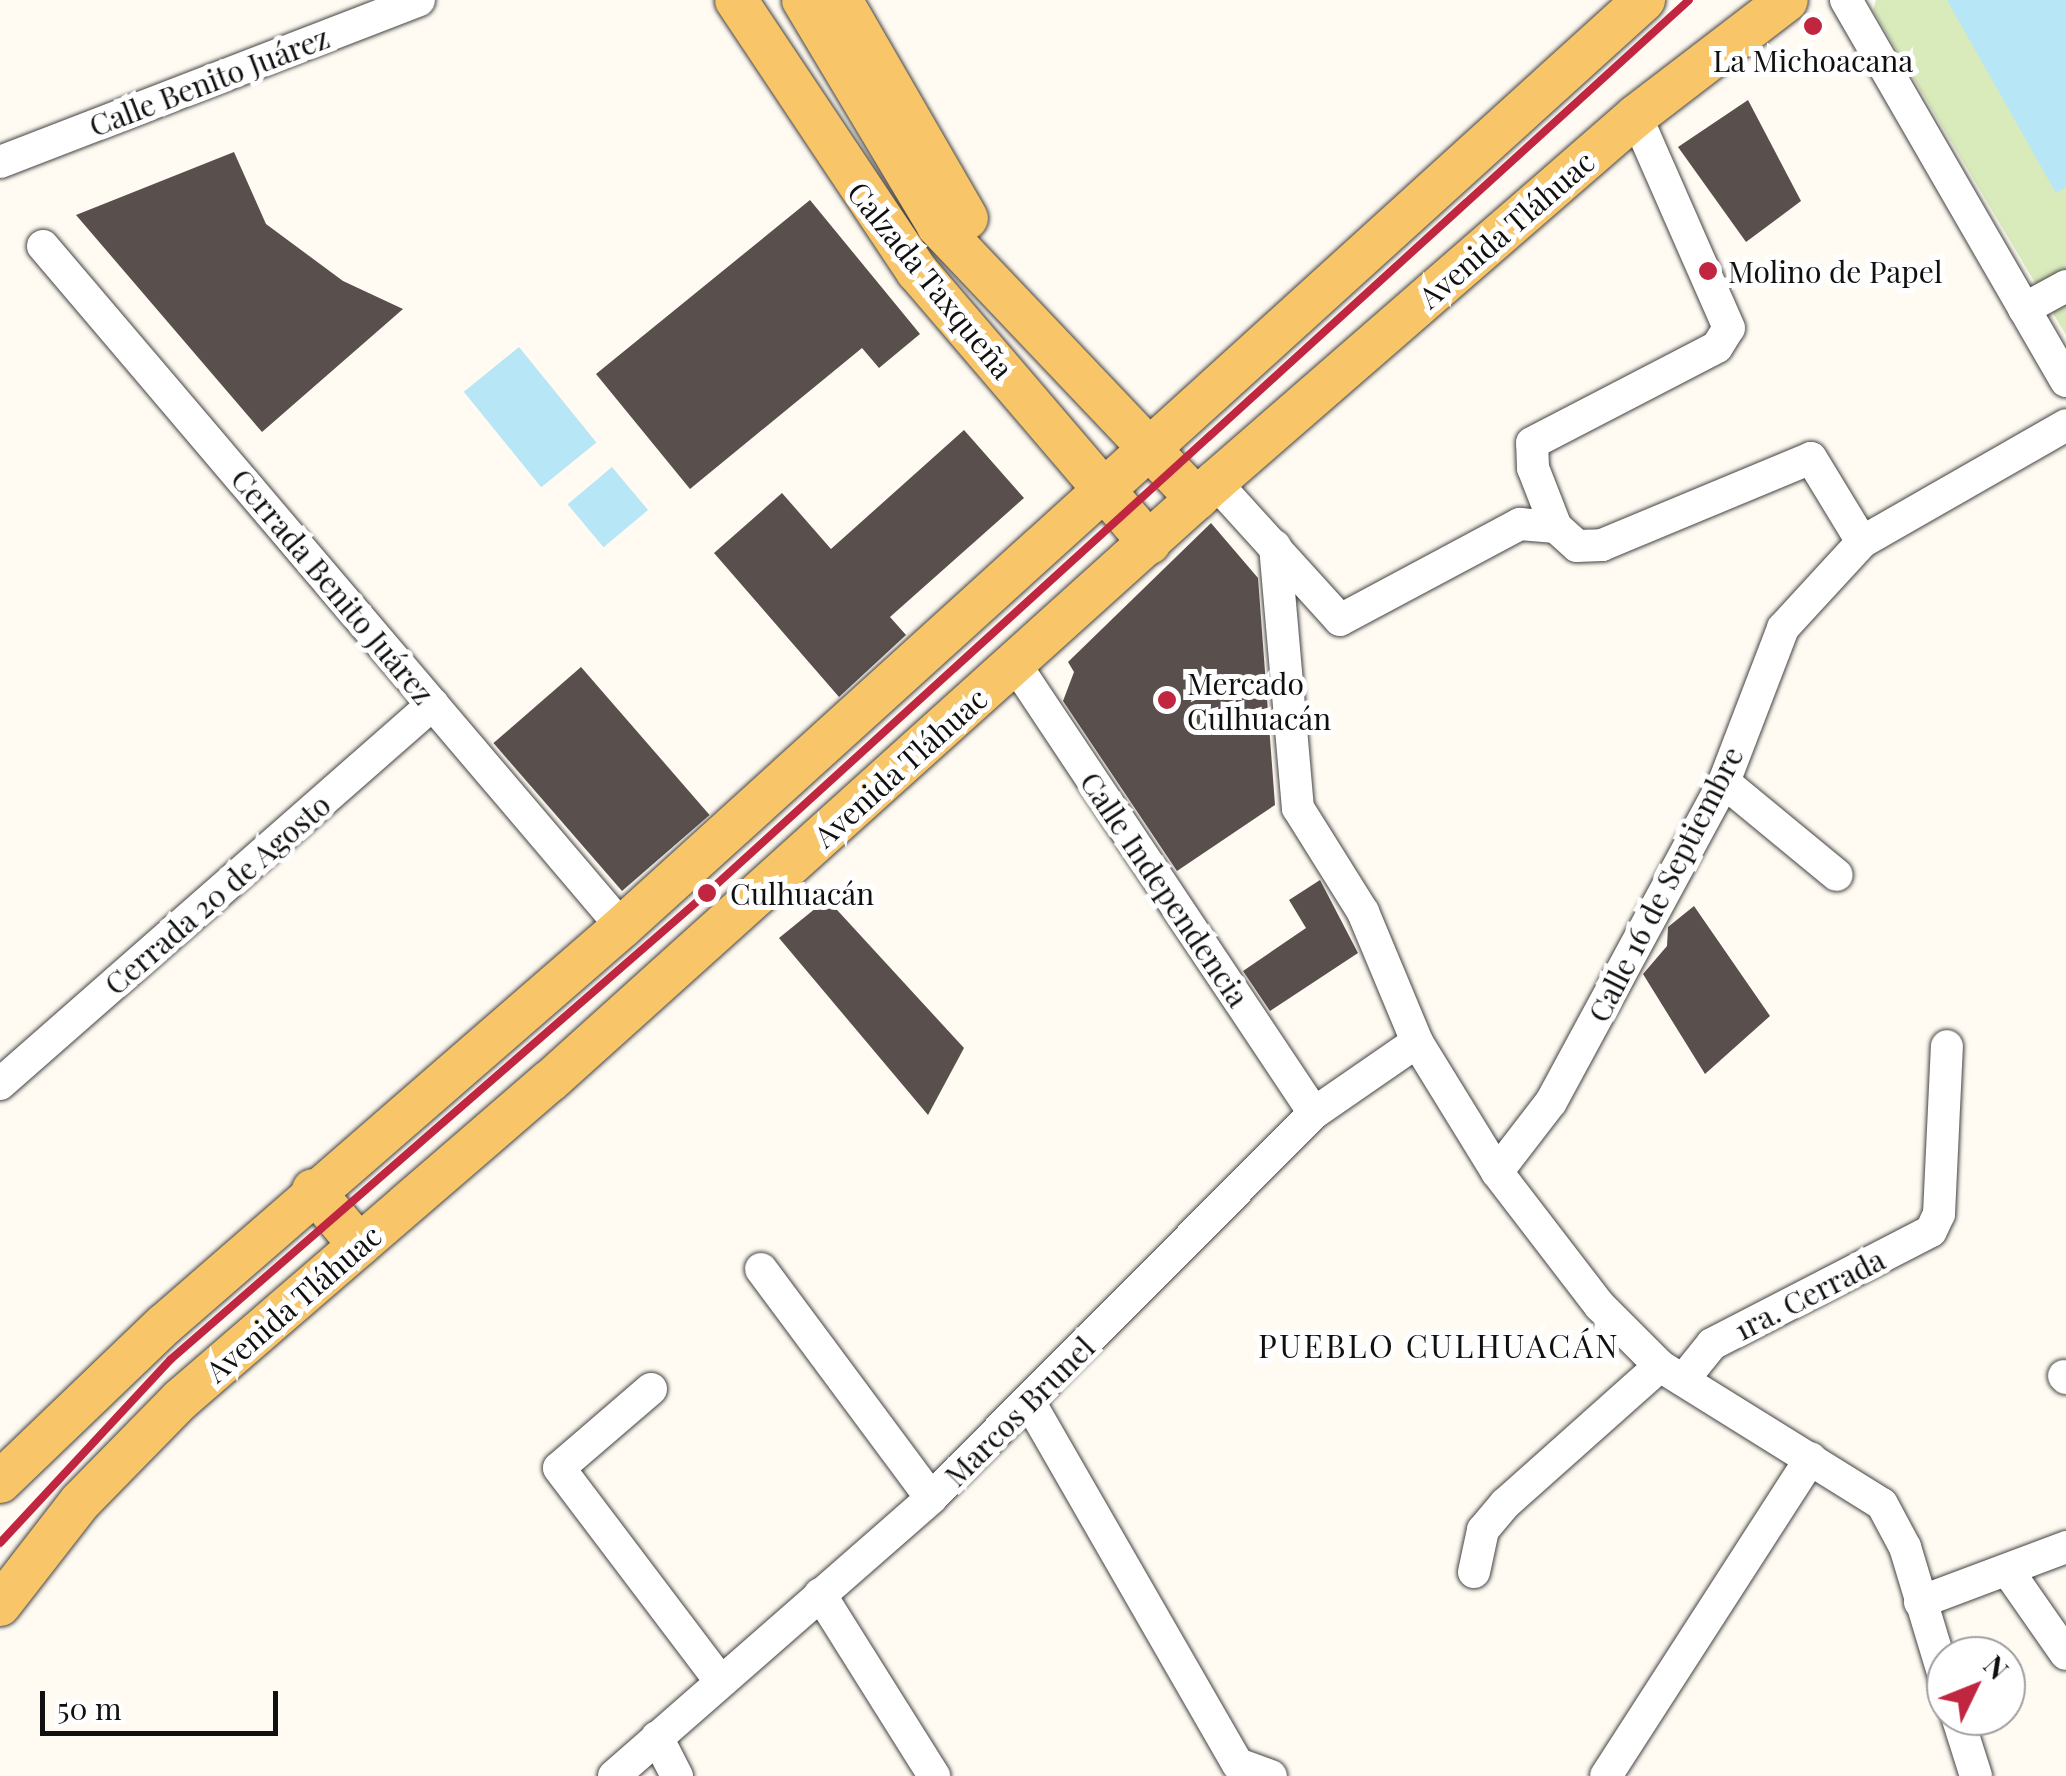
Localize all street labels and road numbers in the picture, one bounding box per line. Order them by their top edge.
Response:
street label: Calle Benito Juárez [84,19,334,143]
street label: Avenida Tláhuac [1411,143,1601,315]
street label: Calzada Taxqueña [840,174,1022,386]
street label: Cerrada Benito Juárez [224,461,442,711]
street label: Avenida Tláhuac [806,679,994,855]
street label: Calle 16 de Septiembre [1580,740,1750,1028]
street label: Calle Independencia [1073,765,1257,1013]
street label: Cerrada 20 de Agosto [96,786,338,1002]
street label: Avenida Tláhuac [198,1217,388,1389]
street label: 1ra. Cerrada [1728,1241,1890,1347]
street label: Marcos Brunel [937,1329,1101,1493]

